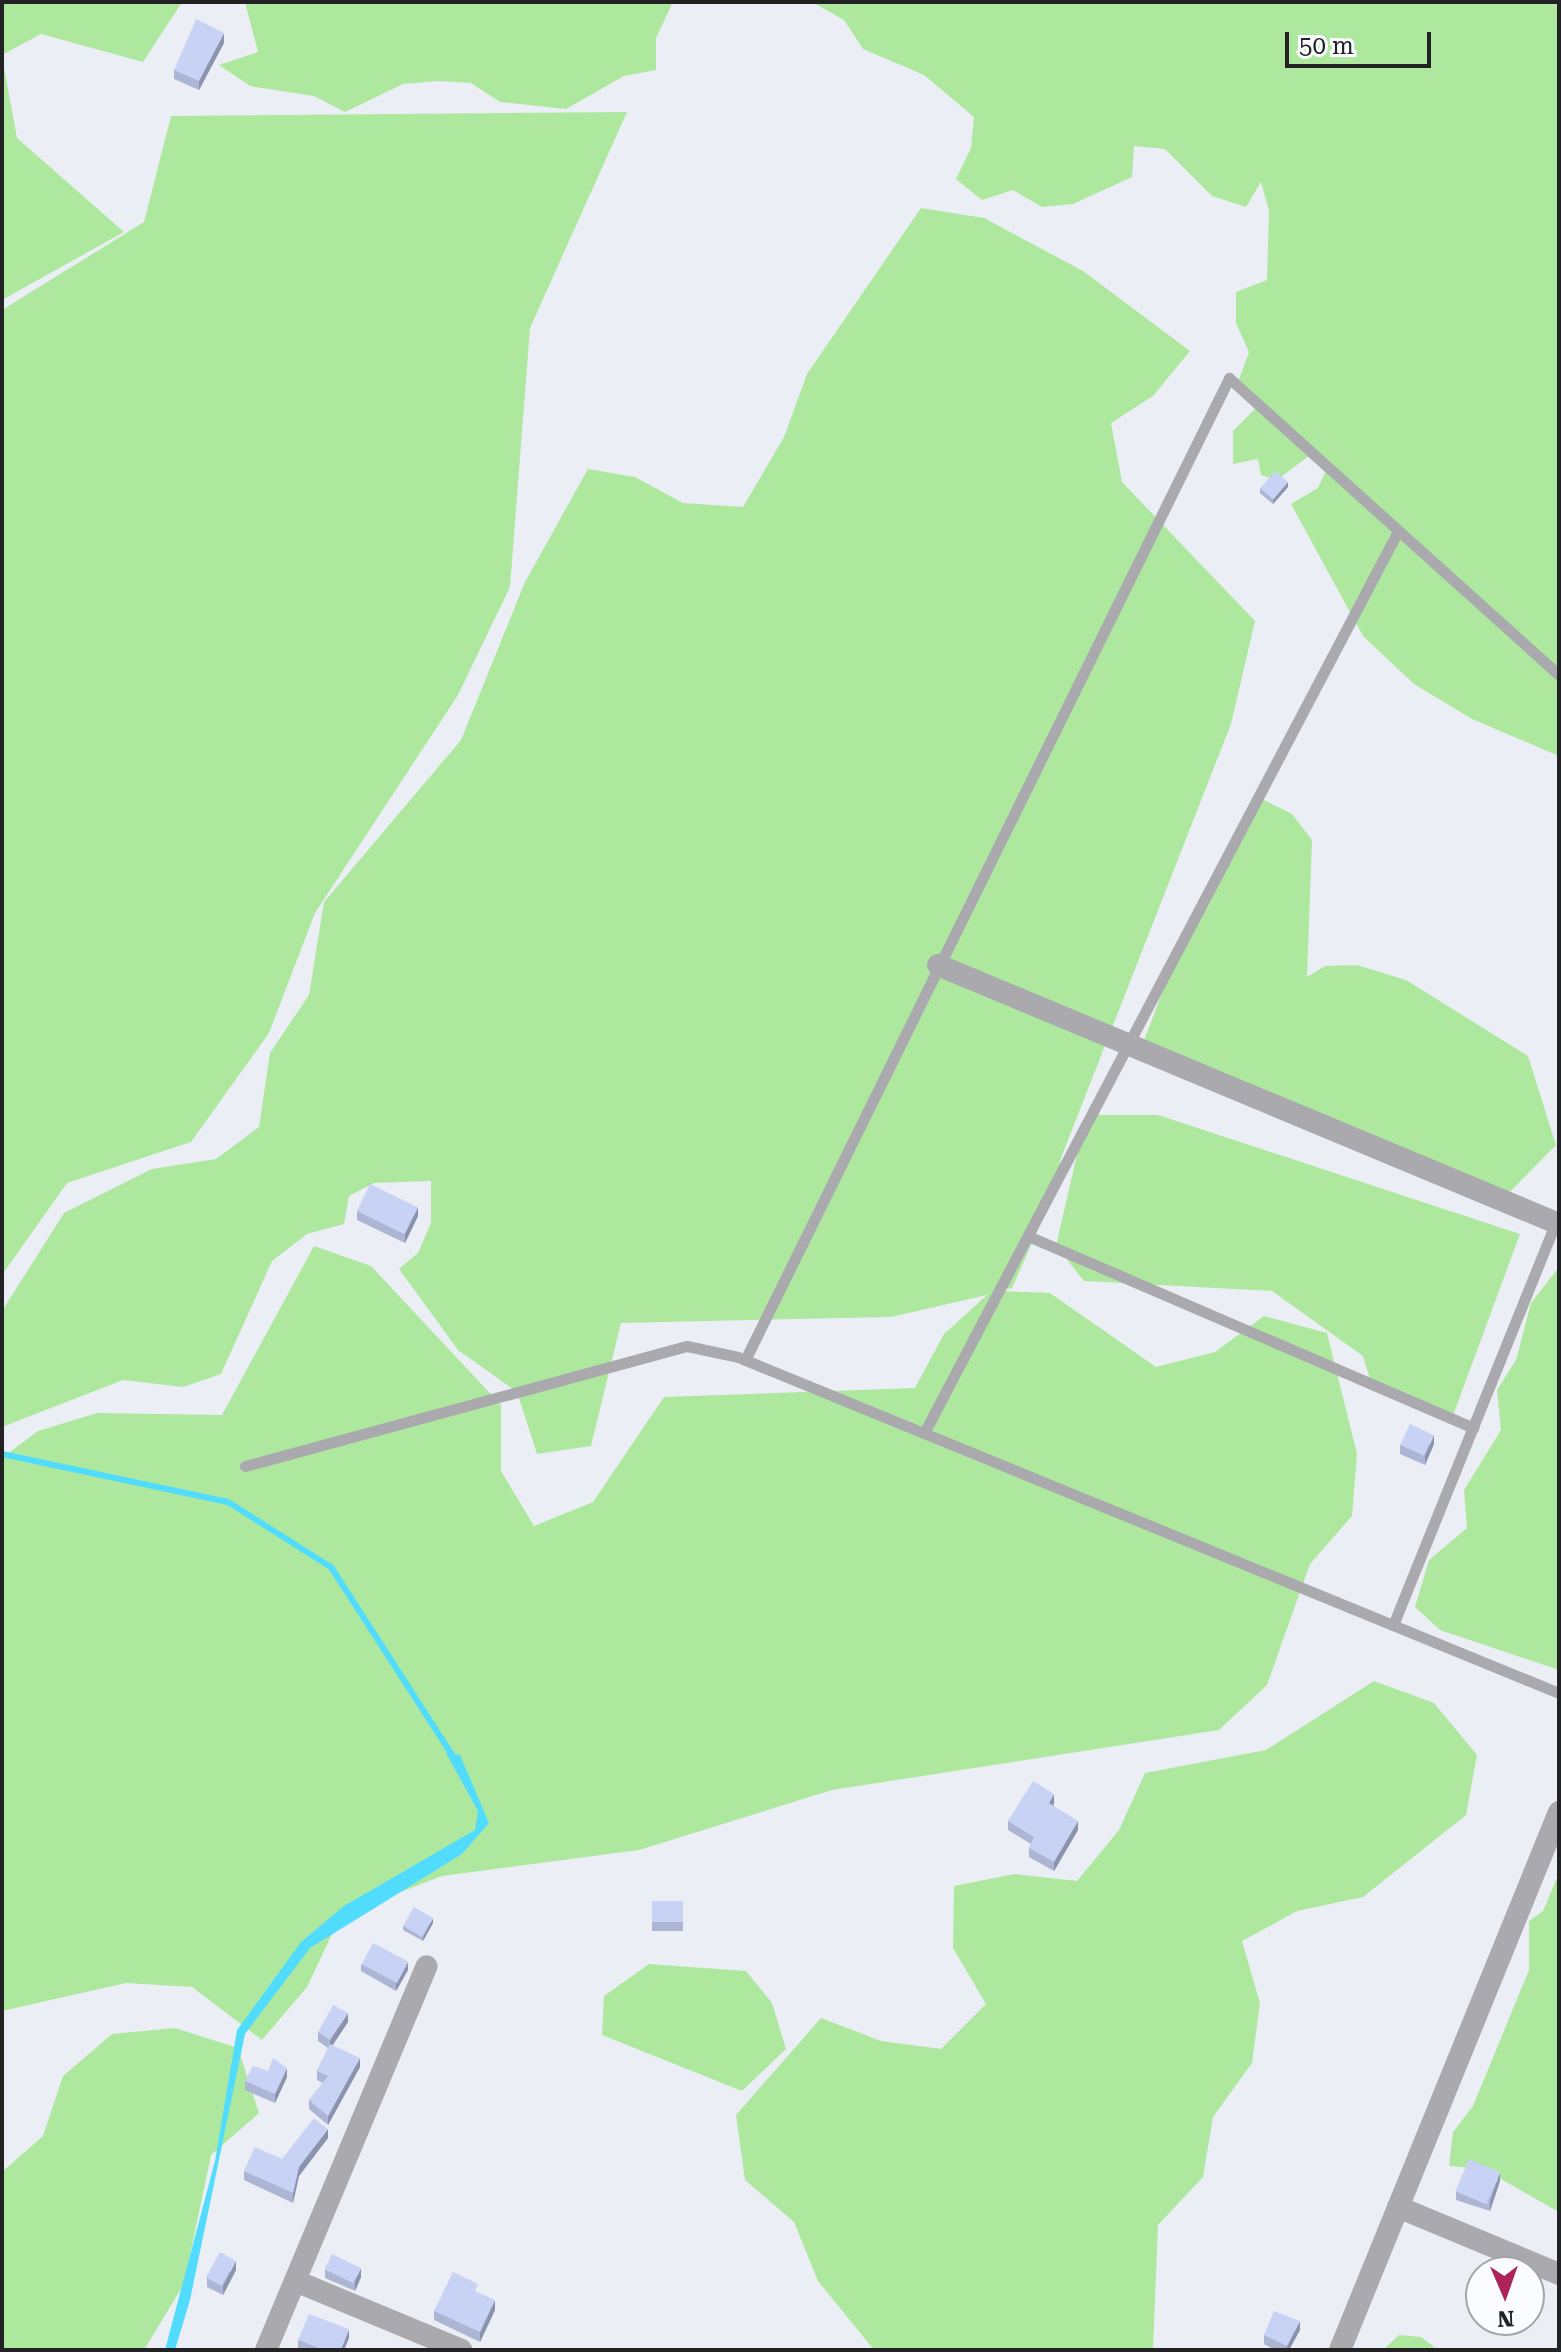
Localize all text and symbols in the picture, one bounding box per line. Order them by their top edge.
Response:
scale bar [1289,16,1435,66]
text: 50 m [1299,32,1354,60]
north arrow [1465,2256,1545,2336]
text: N [1497,2306,1515,2331]

